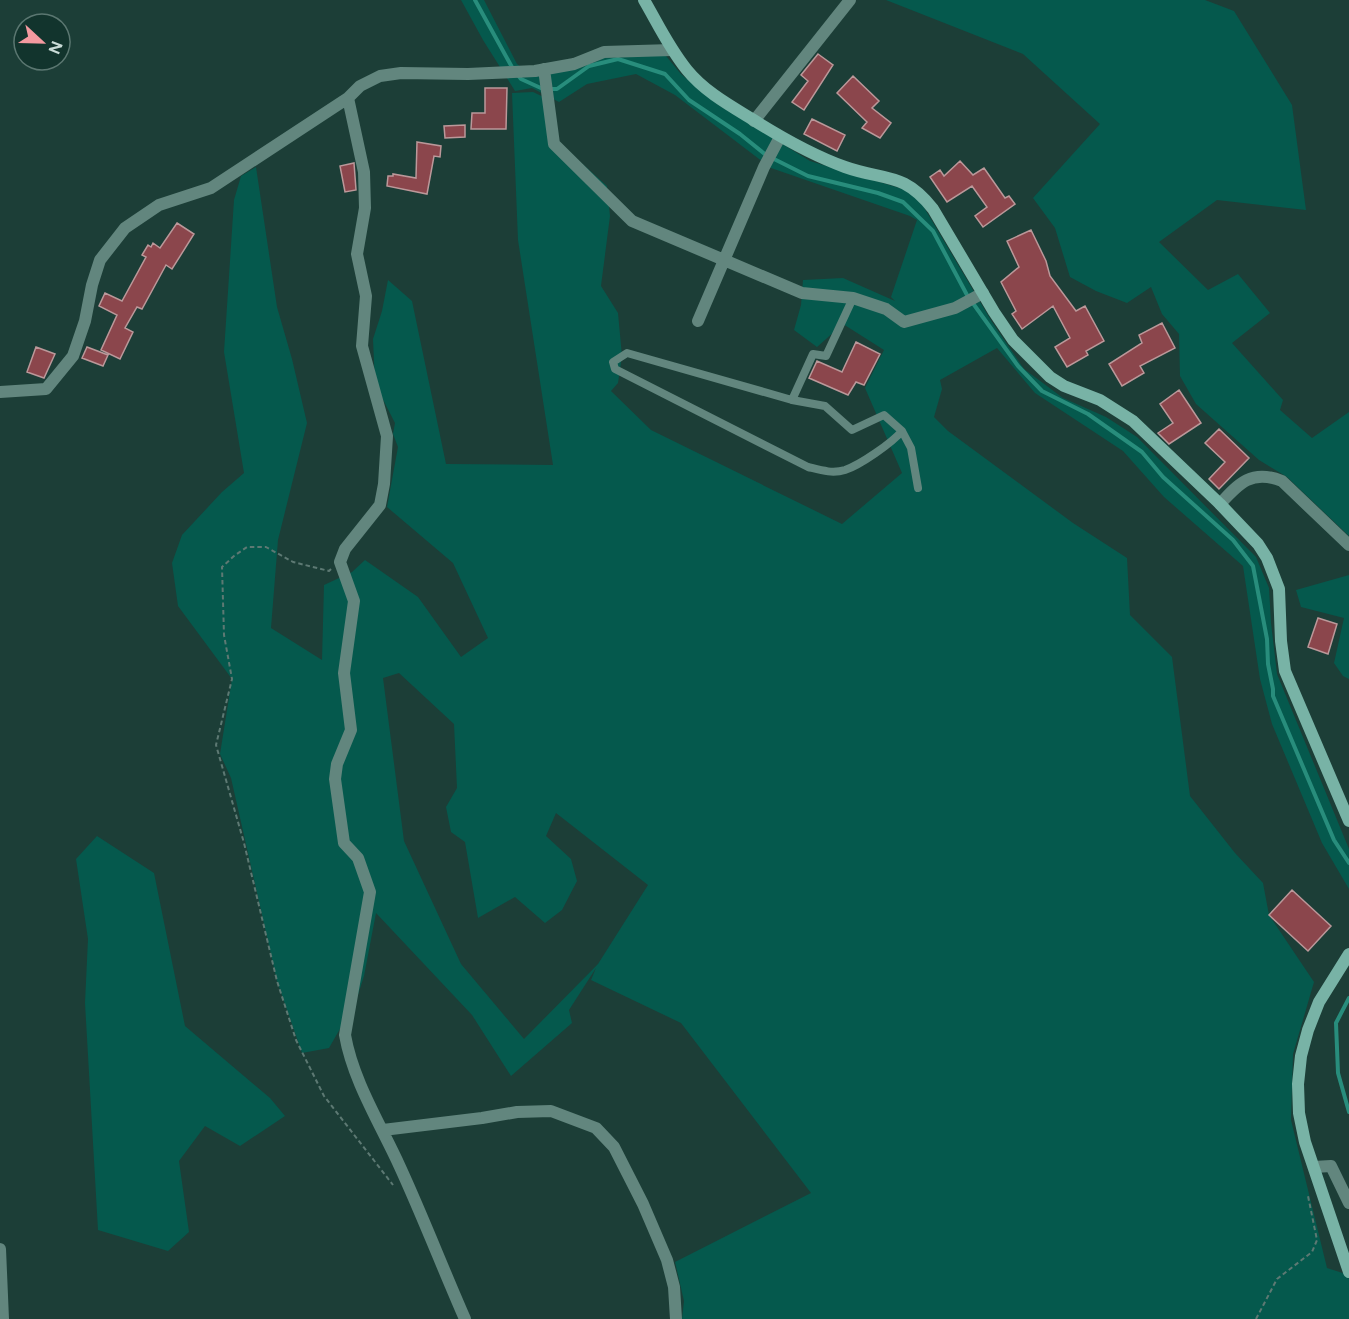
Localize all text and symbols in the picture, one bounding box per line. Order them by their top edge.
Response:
north arrow [12,12,72,72]
text: N [44,38,67,57]

